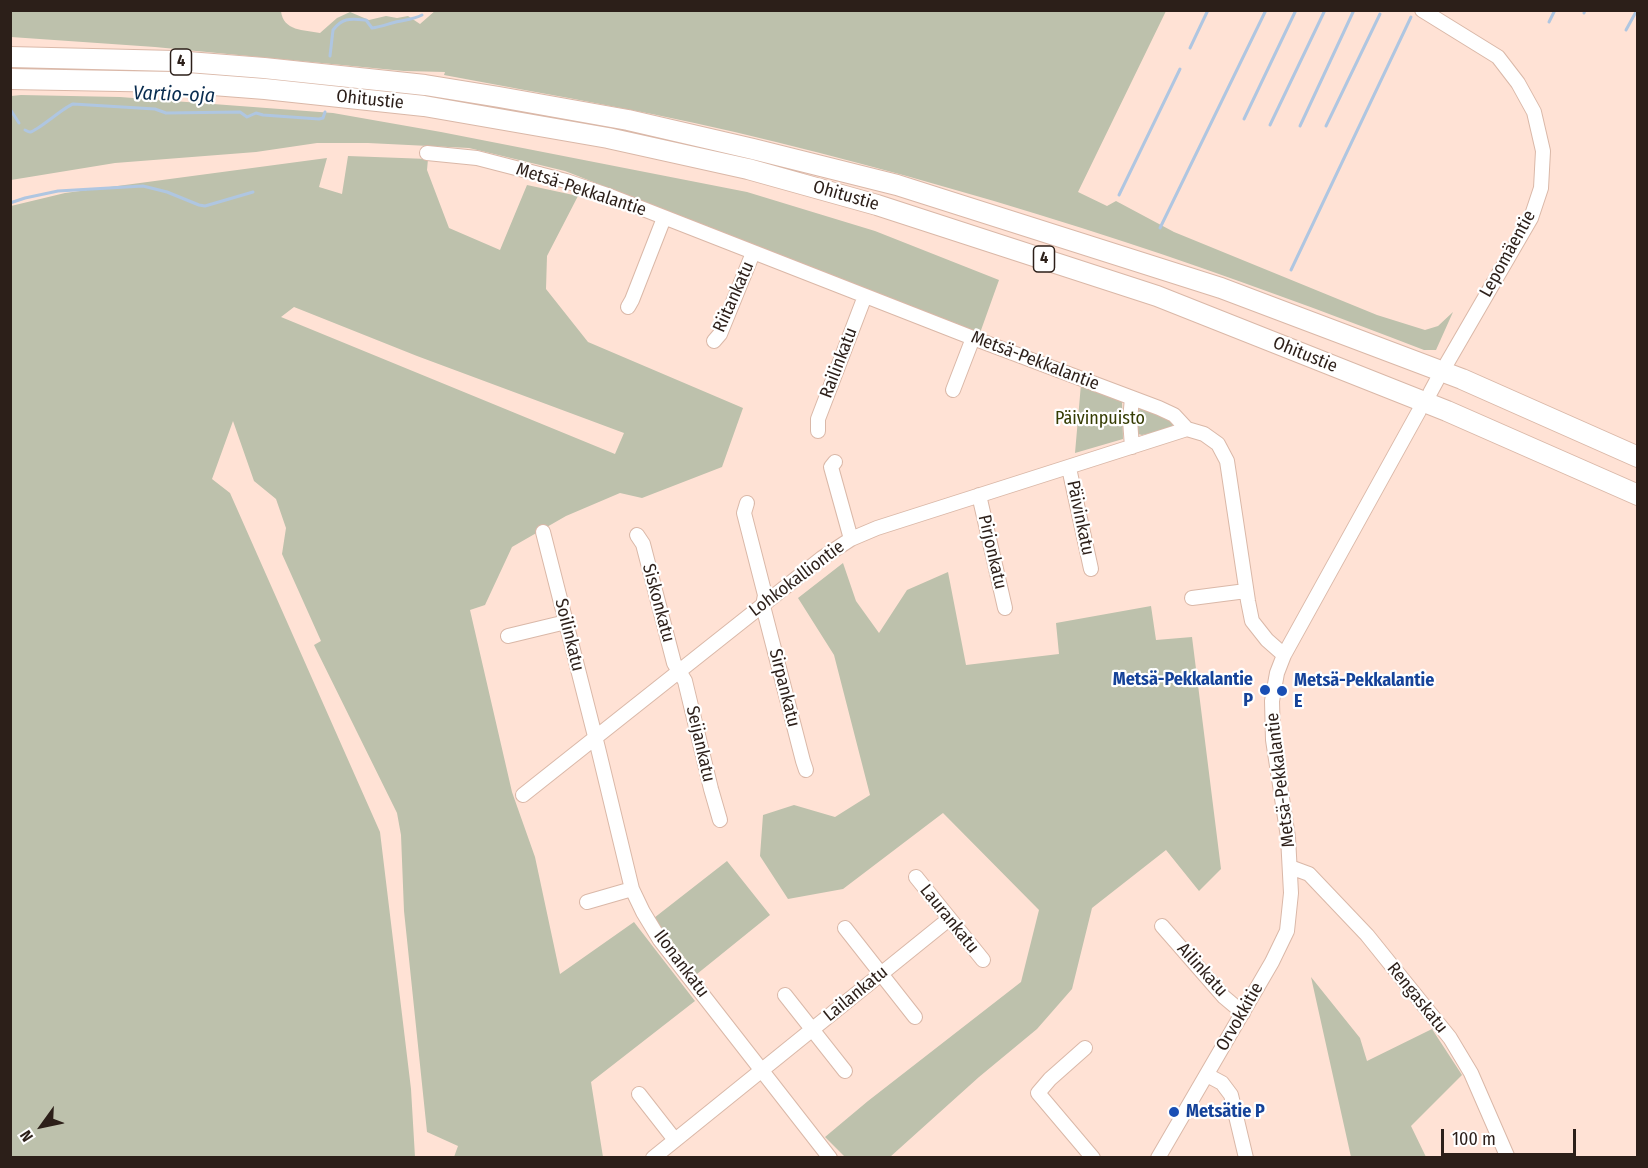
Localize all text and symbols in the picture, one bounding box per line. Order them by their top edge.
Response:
road number: 4 [170,49,192,75]
water label: Vartio-oja [133,82,215,108]
street label: Ohitustie [335,86,405,114]
street label: Metsä-Pekkalantie [513,159,649,221]
street label: Ohitustie [811,176,881,216]
street label: Lepomäentie [1475,207,1541,301]
road number: 4 [1034,246,1054,272]
street label: Riitankatu [709,258,759,336]
street label: Railinkatu [816,325,862,401]
street label: Metsä-Pekkalantie [968,327,1102,395]
street label: Ohitustie [1270,332,1340,378]
park label: Päivinpuisto [1055,408,1145,430]
street label: Päivinkatu [1062,479,1098,557]
street label: Pirjonkatu [973,513,1011,591]
street label: Lohkokalliontie [745,536,849,622]
street label: Siskonkatu [637,561,679,645]
street label: Soilinkatu [550,597,588,673]
street label: Sirpankatu [764,647,804,729]
place label: Metsä-Pekkalantie P [1113,669,1253,712]
place label: Metsä-Pekkalantie E [1294,670,1434,712]
marker: Metsä-Pekkalantie P [1258,683,1272,697]
marker: Metsä-Pekkalantie E [1275,684,1289,698]
street label: Seijankatu [681,704,719,784]
street label: Metsä-Pekkalantie [1262,711,1300,849]
street label: Laurankatu [915,880,983,958]
street label: Ilonankatu [649,926,713,1002]
street label: Ailinkatu [1172,939,1232,1001]
street label: Rengaskatu [1382,958,1452,1038]
street label: Lailankatu [820,962,892,1026]
street label: Orvokkitie [1212,979,1268,1055]
north arrow [12,1096,72,1156]
place label: Metsätie P [1186,1101,1265,1123]
marker: Metsätie P [1167,1105,1181,1119]
scale bar [1444,1117,1579,1155]
text: N [16,1127,37,1145]
text: 100 m [1452,1128,1496,1150]

